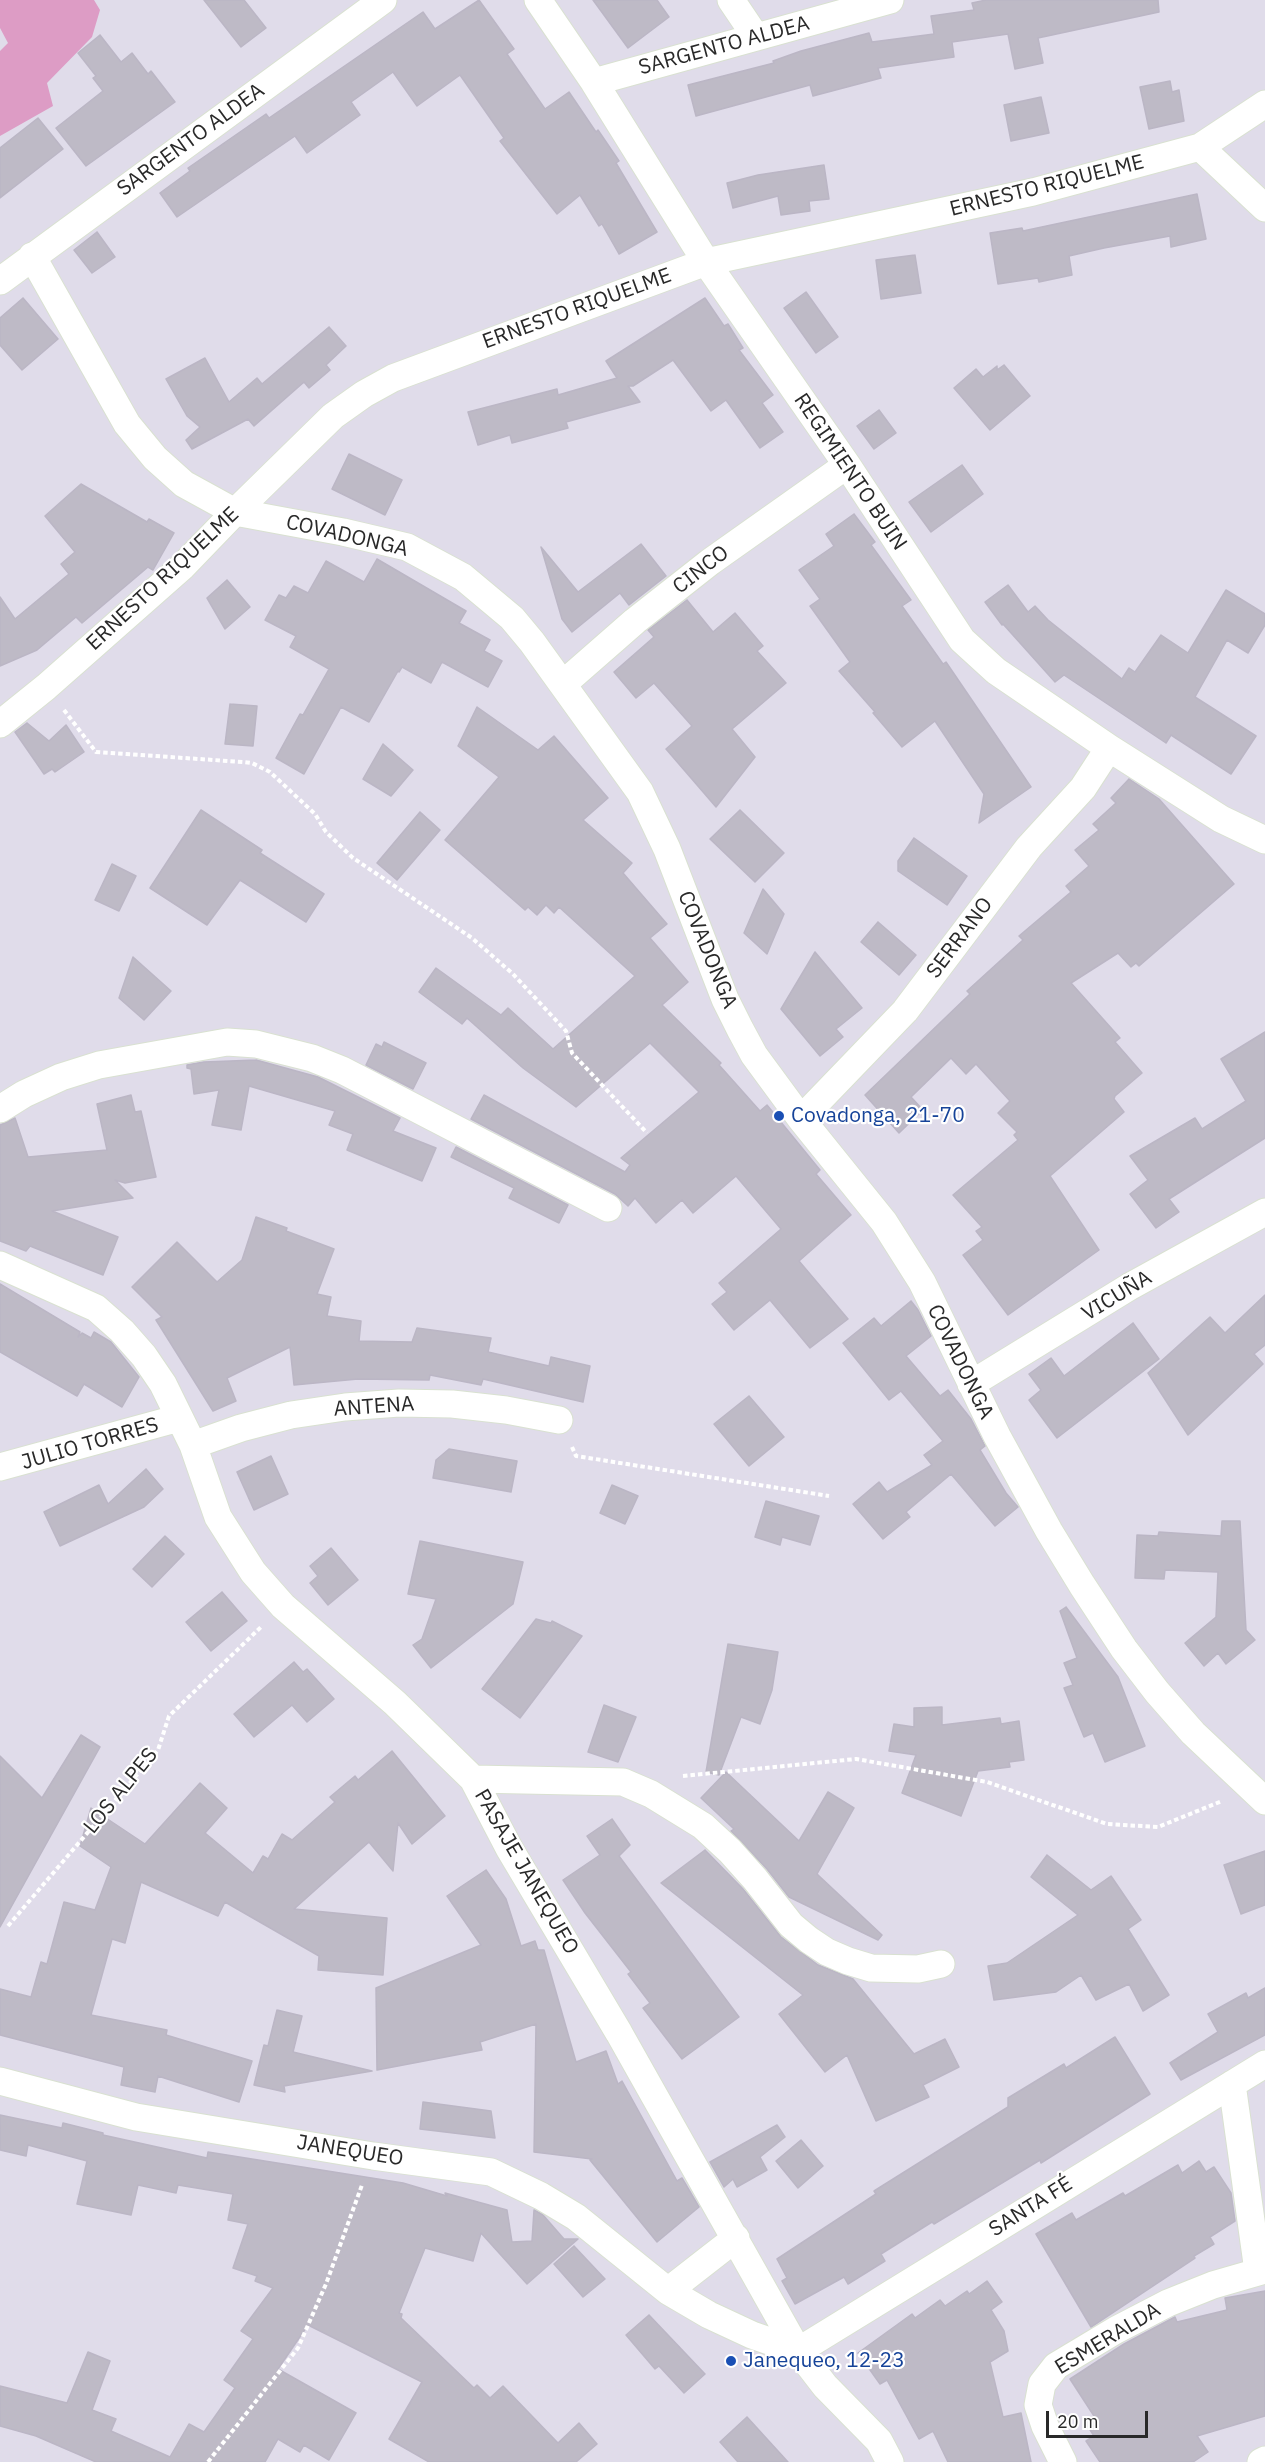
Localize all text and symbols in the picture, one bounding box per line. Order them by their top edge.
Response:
street label: SARGENTO ALDEA [636,11,812,81]
street label: SARGENTO ALDEA [112,78,270,202]
street label: ERNESTO RIQUELME [947,150,1147,222]
street label: ERNESTO RIQUELME [479,263,675,355]
street label: REGIMIENTO BUIN [788,389,912,555]
street label: ERNESTO RIQUELME [82,502,244,656]
street label: COVADONGA [283,510,411,562]
street label: CINCO [668,540,734,600]
street label: COVADONGA [672,888,742,1012]
street label: SERRANO [922,893,998,983]
place label: Covadonga, 21-70 [791,1103,965,1129]
marker: Covadonga, 21-70 [772,1109,786,1123]
street label: VICUÑA [1078,1265,1156,1327]
street label: COVADONGA [921,1300,999,1424]
street label: ANTENA [333,1392,415,1422]
street label: JULIO TORRES [19,1412,161,1476]
street label: LOS ALPES [79,1743,163,1839]
street label: PASAJE JANEQUEO [469,1785,583,1959]
street label: JANEQUEO [295,2130,405,2172]
street label: SANTA FÉ [985,2172,1077,2242]
street label: ESMERALDA [1051,2298,1165,2380]
place label: Janequeo, 12-23 [743,2348,905,2374]
marker: Janequeo, 12-23 [724,2354,738,2368]
scale bar [1049,2399,1151,2437]
text: 20 m [1057,2410,1099,2433]

